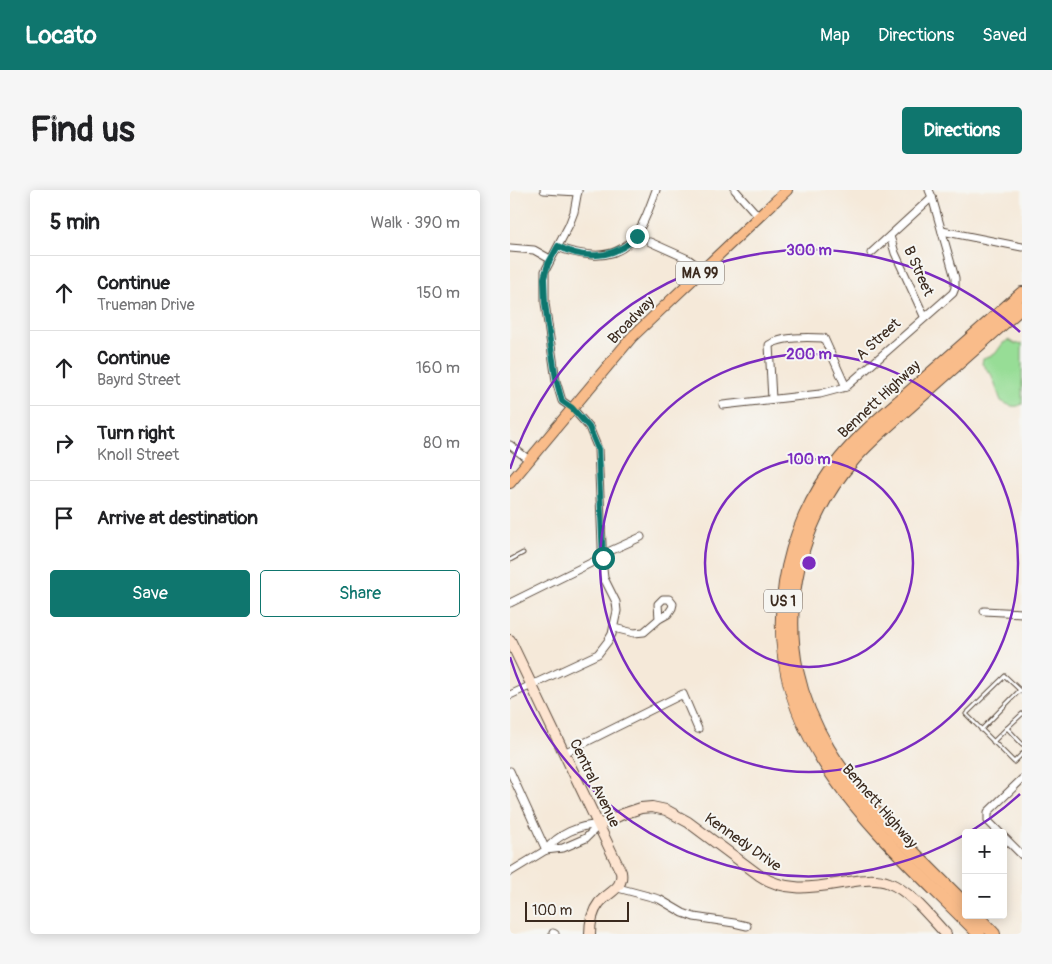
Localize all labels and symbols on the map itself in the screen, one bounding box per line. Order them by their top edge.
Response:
route end [626,225,649,248]
text: 300 m [786,241,832,260]
street label: B Street [899,243,938,300]
road number: MA 99 [676,262,724,285]
street label: Broadway [604,292,659,348]
street label: A Street [852,314,905,364]
text: 200 m [786,345,832,364]
street label: Bennett Highway [834,356,925,442]
text: 100 m [788,450,830,469]
route start [592,547,615,570]
centre of rings [800,554,818,572]
road number: US 1 [764,590,802,612]
street label: Central Avenue [565,736,624,831]
street label: Bennett Highway [838,760,922,853]
street label: Kennedy Drive [701,809,785,876]
scale bar [525,899,629,922]

